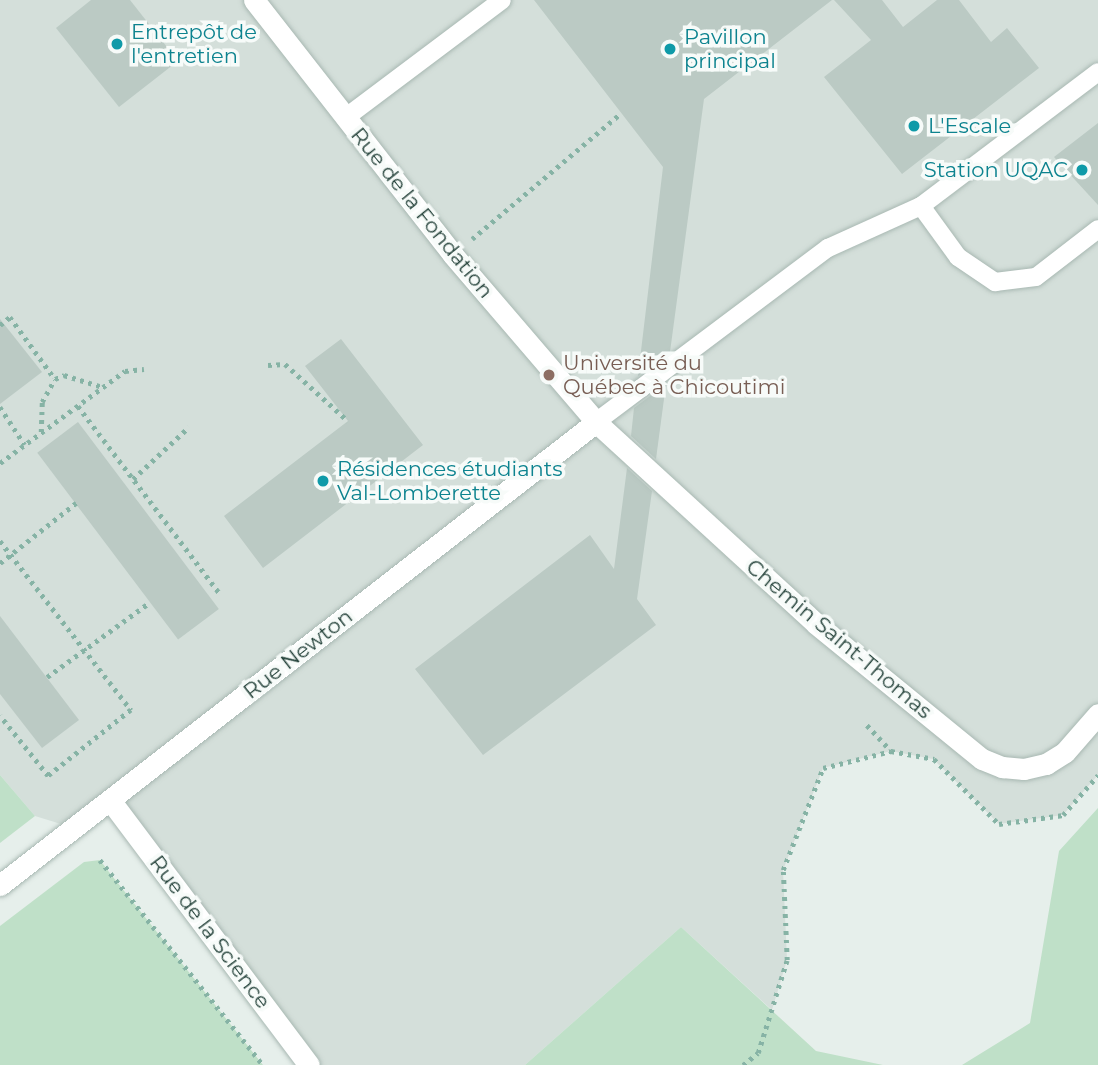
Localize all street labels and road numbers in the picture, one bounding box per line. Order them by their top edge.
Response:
street label: Rue de la Fondation [346,123,498,303]
street label: Chemin Saint-Thomas [741,554,937,724]
street label: Rue Newton [239,604,357,704]
street label: Rue de la Science [144,851,276,1013]

